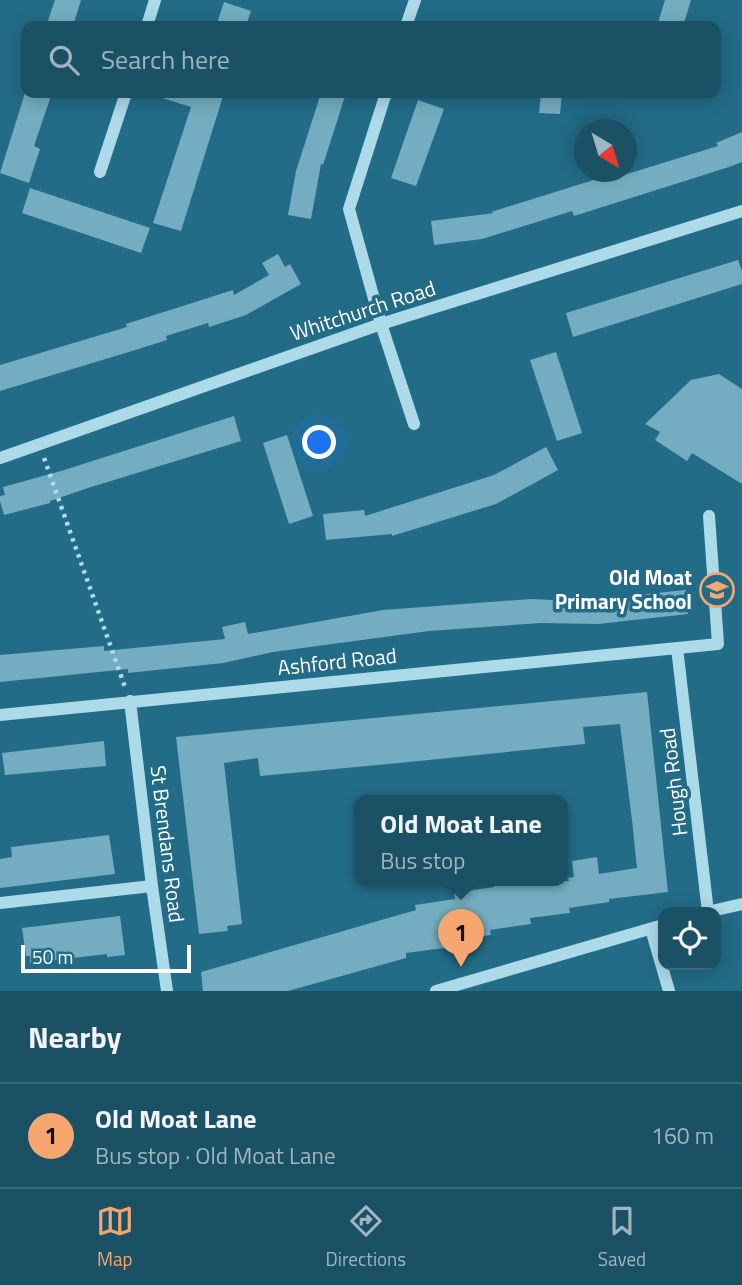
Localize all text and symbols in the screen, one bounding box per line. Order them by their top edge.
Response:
search box [21,21,721,98]
text: Search here [101,40,230,79]
icon: search [45,41,83,79]
north arrow [574,119,637,182]
street label: Whitchurch Road [286,271,439,349]
your location [302,425,336,459]
place label: Old Moat Primary School [555,561,692,617]
school or university icon: Old Moat Primary School [698,571,736,609]
street label: Ashford Road [276,639,398,683]
street label: Hough Road [651,726,695,838]
street label: St Brendans Road [142,764,193,924]
popup [354,795,568,886]
text: Old Moat Lane [380,804,542,843]
text: Bus stop [380,843,465,878]
map controls [658,907,721,970]
button: locate [658,907,721,970]
pin: 1 [438,909,484,967]
scale bar [21,942,191,974]
text: 50 m [32,942,73,971]
text: Nearby [28,1014,121,1060]
text: Old Moat Lane [95,1099,257,1138]
text: 1 [45,1118,57,1153]
text: 160 m [651,1118,714,1153]
text: Bus stop · Old Moat Lane [95,1138,336,1173]
tab: Map [96,1202,134,1273]
tab: Directions [326,1202,406,1273]
tab: Saved [598,1202,646,1273]

